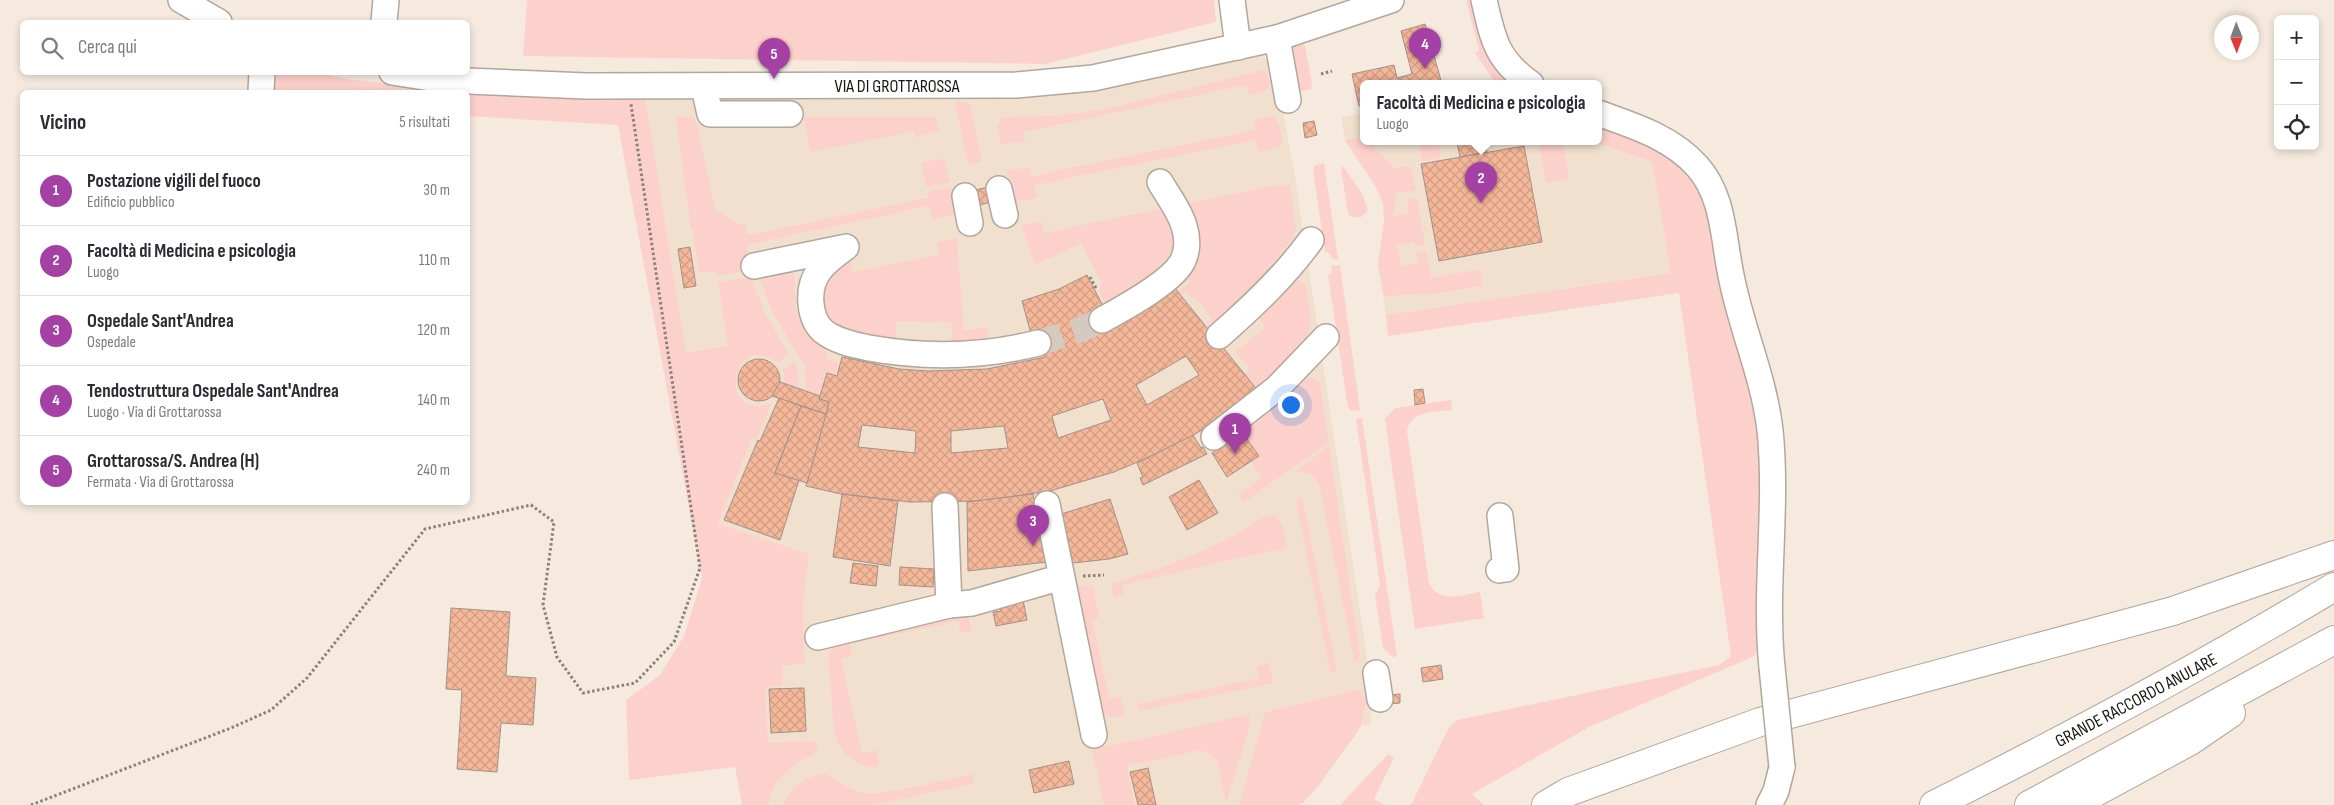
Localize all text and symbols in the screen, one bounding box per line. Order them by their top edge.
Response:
north arrow [2214,15,2259,60]
map controls [2274,15,2319,150]
button: + [2274,15,2319,60]
search box [20,20,470,75]
pin: 4 [1409,28,1441,69]
icon: search [38,34,66,62]
text: Cerca qui [78,36,137,59]
pin: 5 [758,38,790,79]
button: − [2274,60,2319,105]
street label: VIA DI GROTTAROSSA [835,76,960,97]
popup [1360,80,1602,145]
text: Facoltà di Medicina e psicologia [1376,92,1586,115]
button: locate [2274,105,2319,150]
text: Vicino [40,110,86,135]
text: 5 risultati [399,113,450,132]
text: Luogo [1376,115,1409,134]
pin: 2 [1465,162,1497,203]
text: Postazione vigili del fuoco [87,170,261,193]
text: 1 [53,181,59,200]
text: 30 m [423,181,450,200]
text: Edificio pubblico [87,193,175,212]
text: Facoltà di Medicina e psicologia [87,240,296,263]
text: 2 [52,251,60,270]
text: 110 m [419,251,450,270]
text: Luogo [87,263,119,282]
text: Ospedale Sant'Andrea [87,310,234,333]
text: 3 [52,321,60,340]
text: 120 m [418,321,450,340]
text: Ospedale [87,333,136,352]
text: Tendostruttura Ospedale Sant'Andrea [87,380,339,403]
text: 4 [52,391,60,410]
text: 140 m [418,391,450,410]
your location [1278,392,1304,418]
text: Luogo · Via di Grottarossa [87,403,222,422]
pin: 1 [1219,413,1251,454]
text: Grottarossa/S. Andrea (H) [87,450,259,473]
text: 5 [52,461,60,480]
text: 240 m [417,461,450,480]
text: Fermata · Via di Grottarossa [87,473,234,492]
pin: 3 [1017,505,1049,546]
street label: GRANDE RACCORDO ANULARE [2052,649,2221,752]

